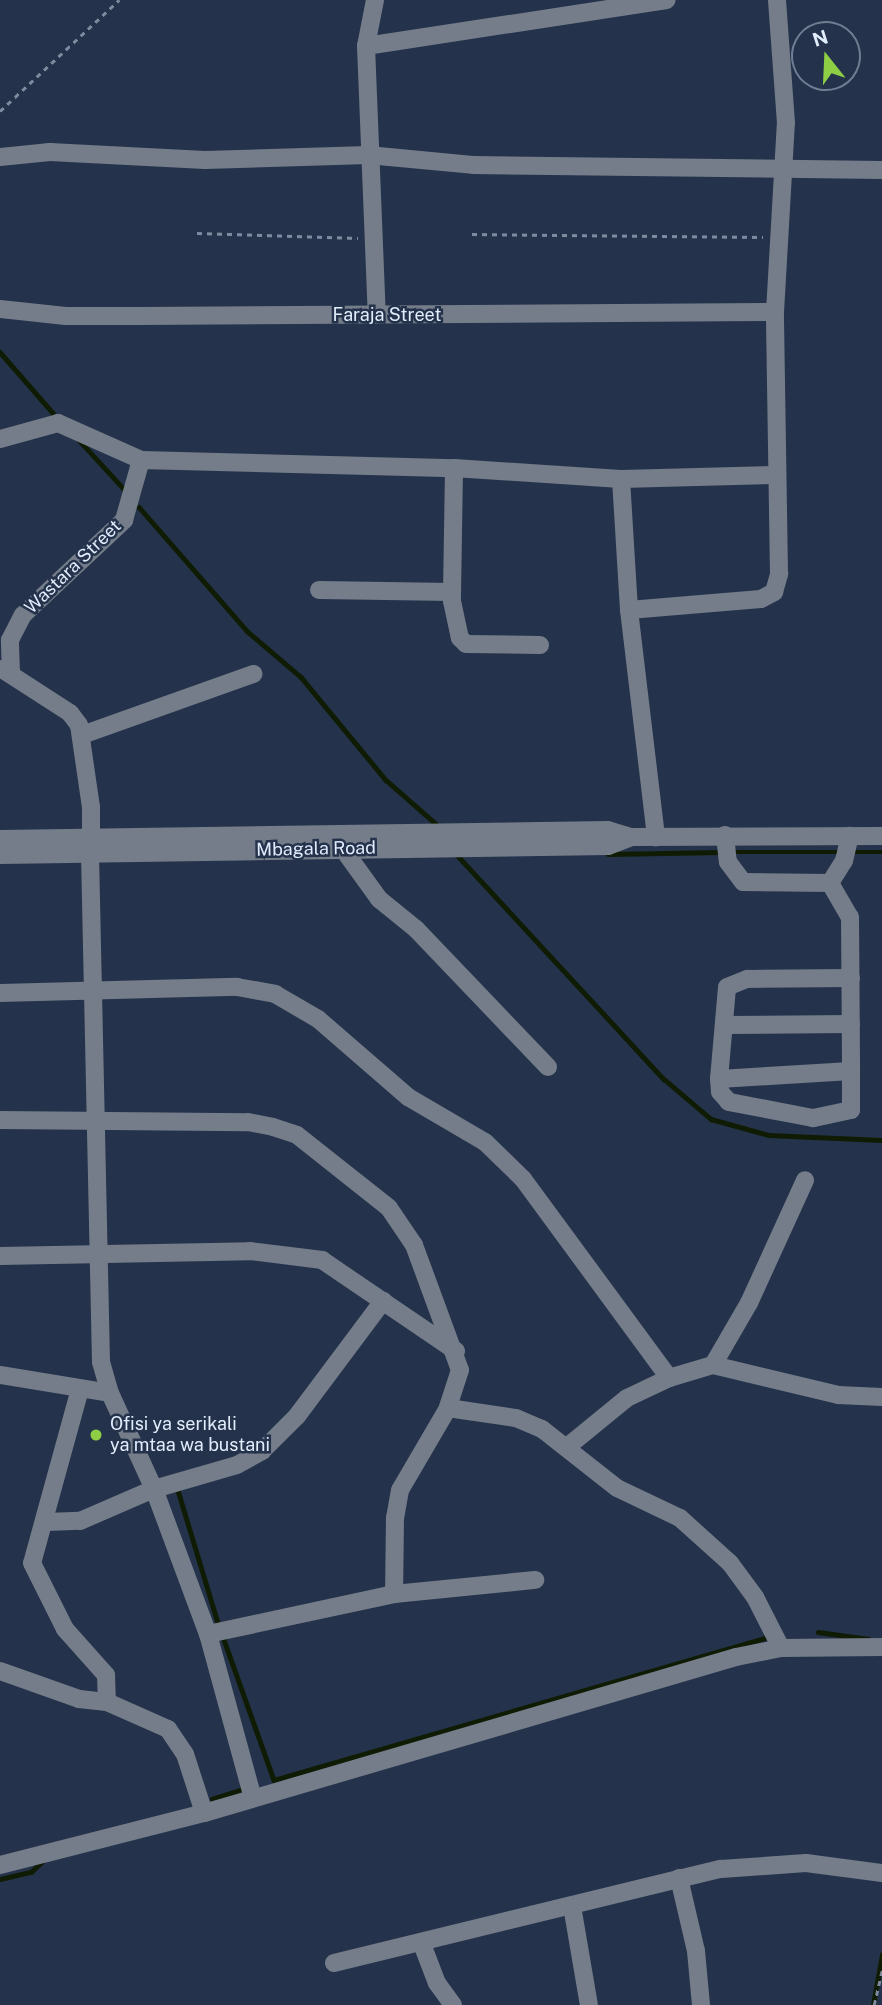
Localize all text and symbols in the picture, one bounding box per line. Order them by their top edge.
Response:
north arrow [791,21,861,91]
text: N [810,25,831,51]
street label: Faraja Street [333,304,441,326]
street label: Wastara Street [20,516,126,618]
street label: Mbagala Road [256,837,376,861]
place label: Ofisi ya serikali ya mtaa wa bustani [110,1414,270,1456]
marker: Ofisi ya serikali ya mtaa wa bustani [88,1427,104,1443]

